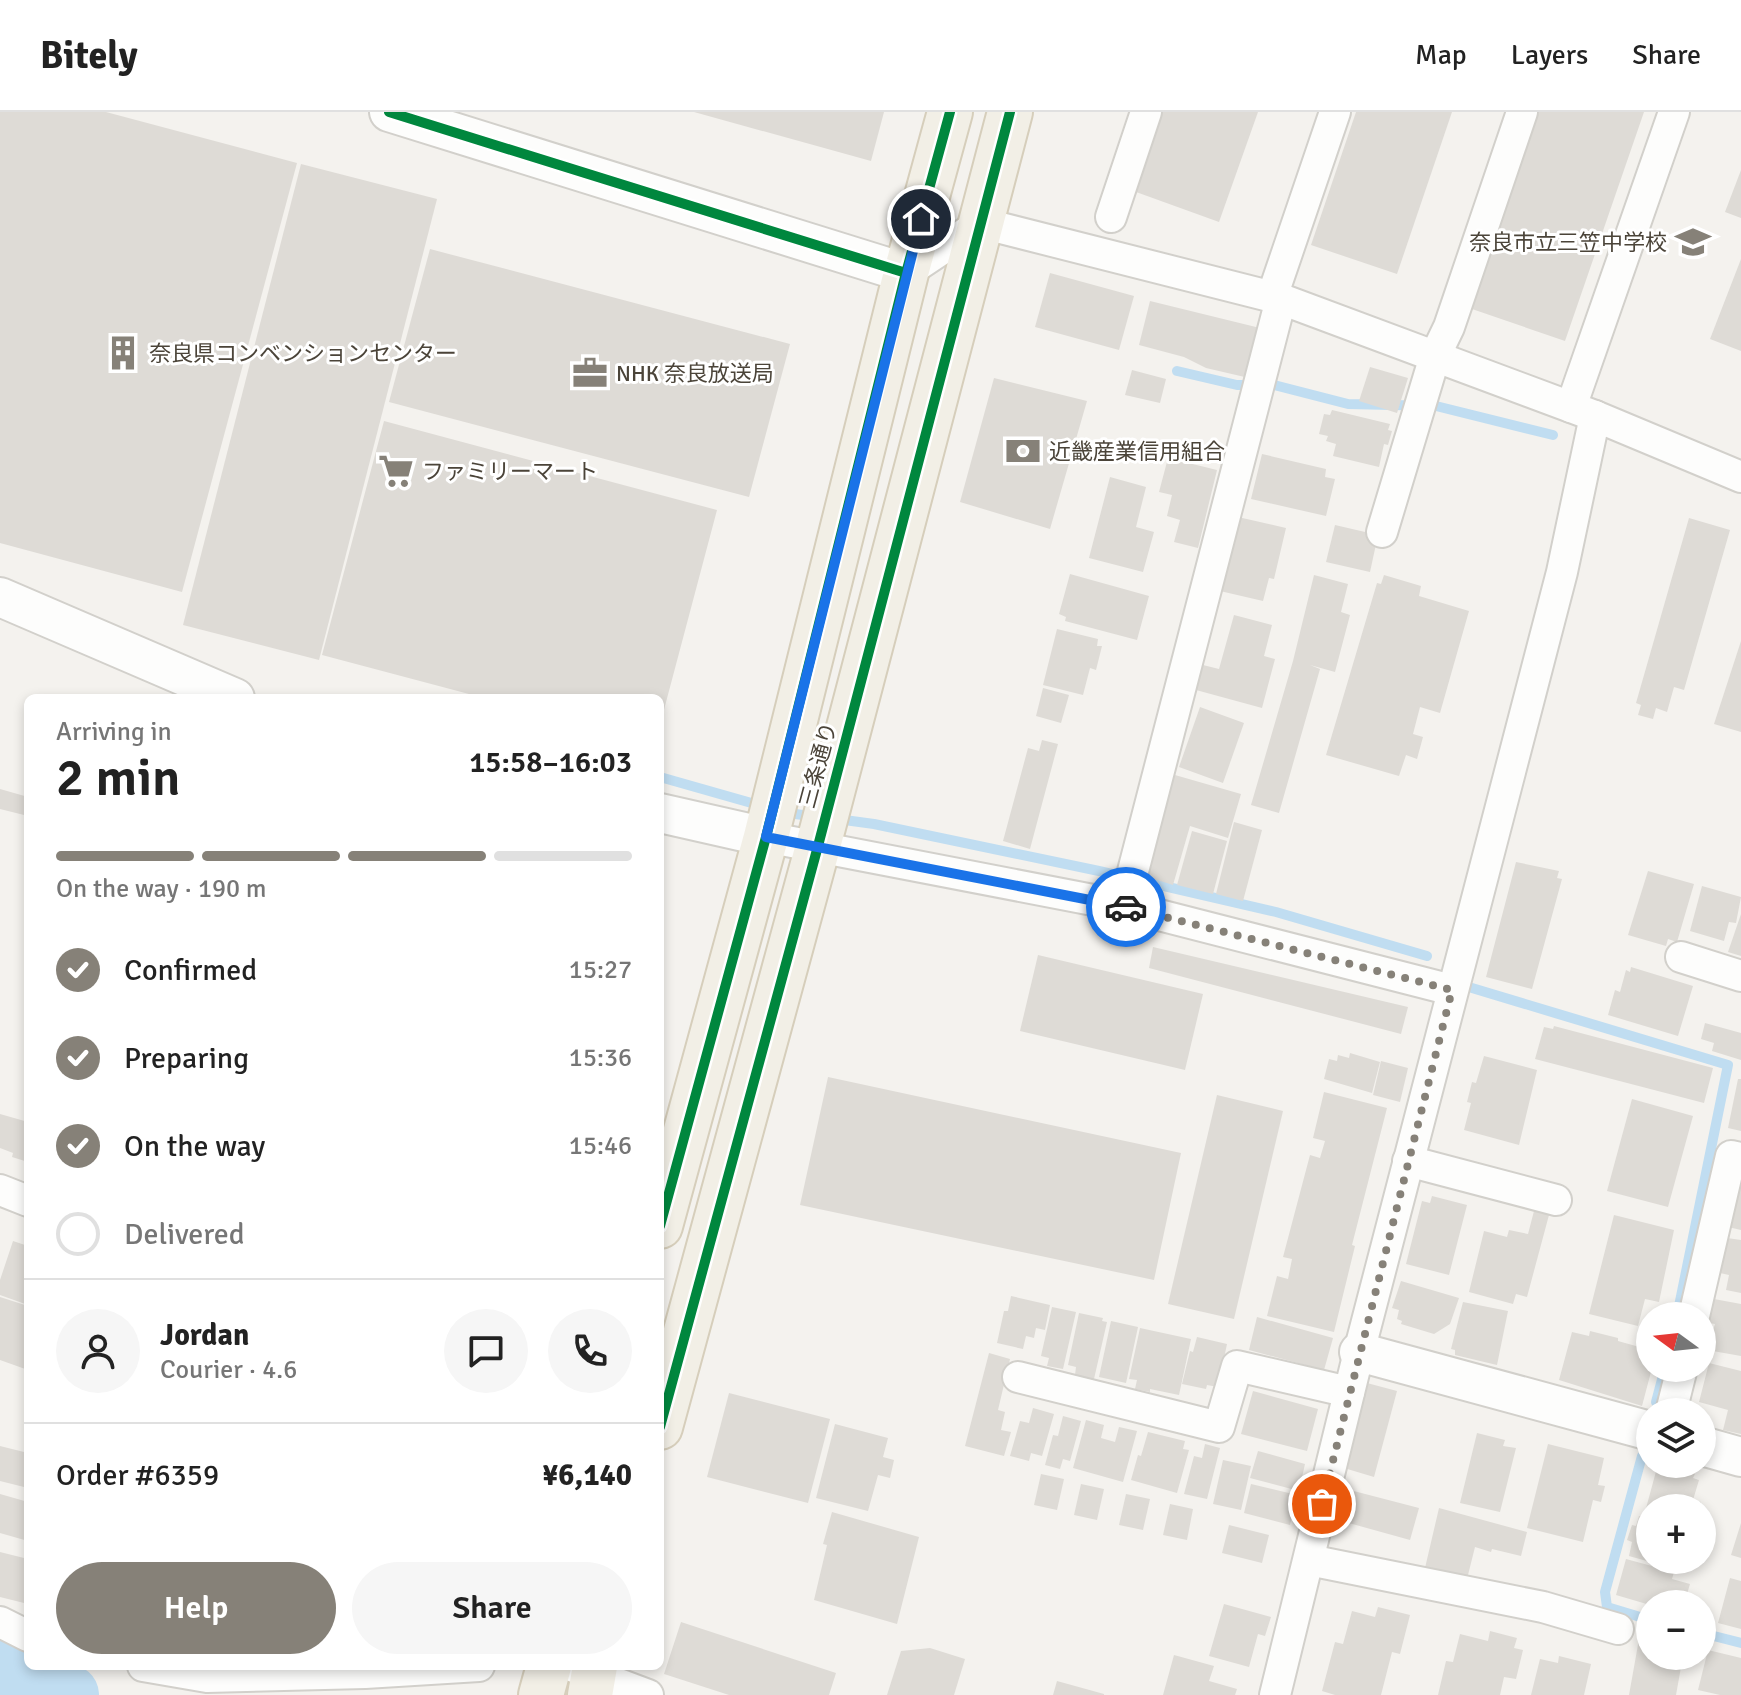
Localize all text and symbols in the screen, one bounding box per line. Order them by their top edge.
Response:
text: Bitely [40,32,138,79]
text: Map [1415,38,1467,72]
text: Layers [1511,38,1588,72]
text: Share [1632,38,1701,72]
pin [887,185,955,253]
icon: home [899,197,943,241]
school or university icon: 奈良市立三笠中学校 [1674,223,1712,261]
place label: 奈良市立三笠中学校 [1469,229,1667,256]
building icon: 奈良県コンベンションセンター [104,334,142,372]
place label: 奈良県コンベンションセンター [149,340,457,367]
office icon: NHK 奈良放送局 [571,354,609,392]
place label: NHK 奈良放送局 [616,360,774,387]
bank icon: 近畿産業信用組合 [1004,432,1042,470]
place label: 近畿産業信用組合 [1049,438,1225,465]
supermarket icon: ファミリーマート [377,452,415,490]
place label: ファミリーマート [422,458,598,485]
text: Arriving in [56,716,172,748]
street label: 三条通り [794,719,842,811]
text: 15:58–16:03 [469,744,632,781]
text: 2 min [56,746,181,810]
courier [1086,867,1166,947]
text: On the way · 190 m [56,873,266,905]
icon: car [1104,885,1148,929]
icon: check [56,948,100,992]
text: Confirmed [124,952,257,989]
text: 15:27 [569,954,632,986]
icon: check [56,1036,100,1080]
text: Preparing [124,1040,249,1077]
text: 15:36 [569,1042,632,1074]
icon: check [56,1124,100,1168]
text: On the way [124,1128,265,1165]
text: 15:46 [569,1130,632,1162]
text: Delivered [124,1216,245,1253]
north arrow [1636,1302,1716,1382]
map controls [1636,1302,1716,1670]
button: person [56,1309,140,1393]
button: chat [444,1309,528,1393]
button: phone [548,1309,632,1393]
text: Jordan [160,1317,249,1354]
text: Courier · 4.6 [160,1354,297,1386]
button: layers [1636,1398,1716,1478]
text: Order #6359 [56,1457,219,1494]
text: ¥6,140 [542,1457,632,1494]
pin [1288,1470,1356,1538]
icon: bag [1300,1482,1344,1526]
button: + [1636,1494,1716,1574]
button: Help [56,1562,336,1654]
button: Share [352,1562,632,1654]
button: − [1636,1590,1716,1670]

